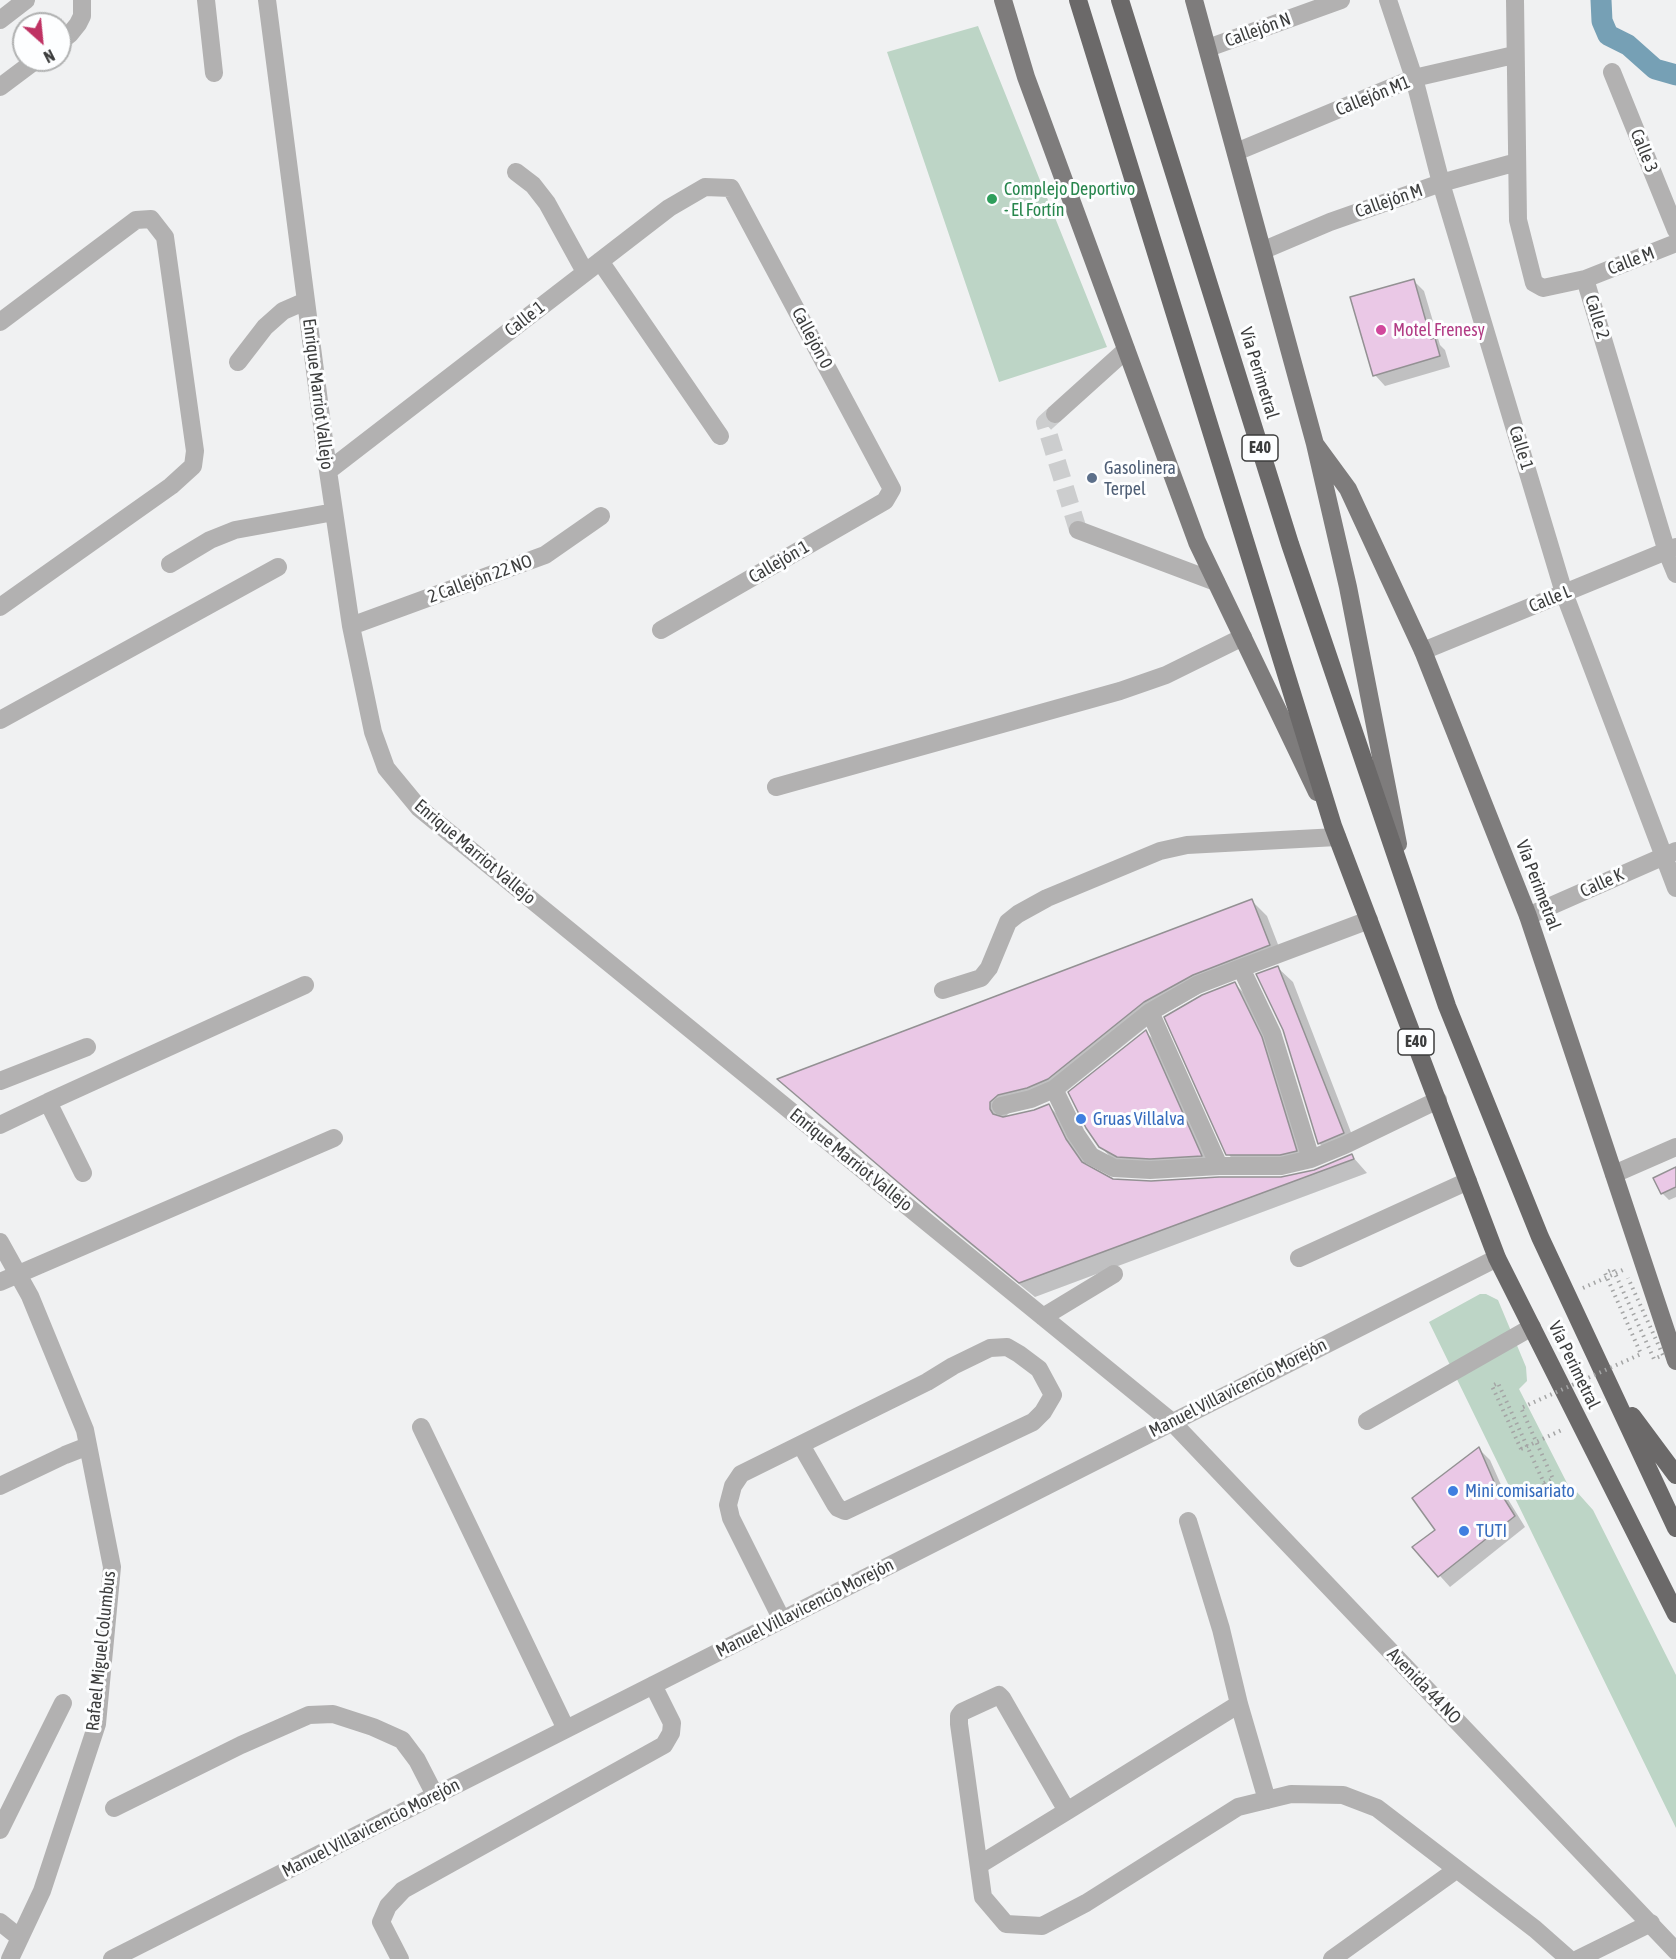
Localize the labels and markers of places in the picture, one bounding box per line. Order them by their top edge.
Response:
place label: Complejo Deportivo - El Fortín [1004,178,1135,220]
marker: Complejo Deportivo - El Fortín [985,192,999,206]
place label: Motel Frenesy [1393,319,1485,341]
marker: Motel Frenesy [1374,323,1388,337]
place label: Gasolinera Terpel [1104,457,1176,500]
marker: Gasolinera Terpel [1085,471,1099,485]
place label: Gruas Villalva [1093,1108,1185,1130]
marker: Gruas Villalva [1074,1112,1088,1126]
place label: Mini comisariato [1465,1480,1575,1502]
marker: Mini comisariato [1446,1484,1460,1498]
place label: TUTI [1476,1520,1507,1542]
marker: TUTI [1457,1524,1471,1538]

